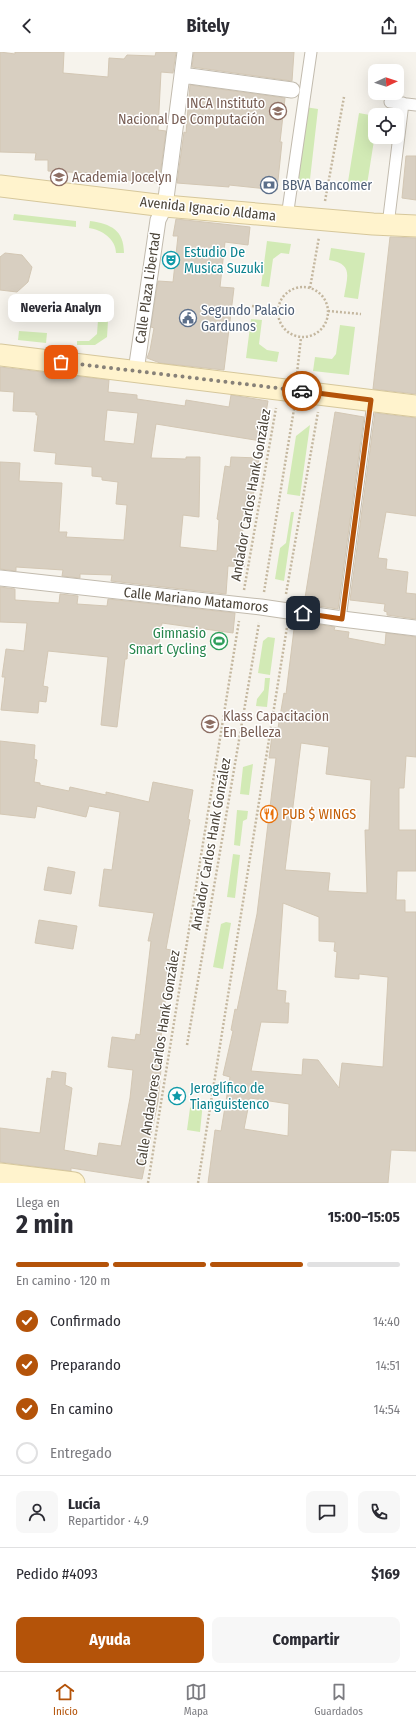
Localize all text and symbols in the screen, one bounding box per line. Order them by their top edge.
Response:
icon: back [16,15,38,37]
text: Bitely [186,15,230,37]
icon: share [378,15,400,37]
north arrow [368,64,404,100]
map controls [368,64,404,144]
place label: INCA Instituto Nacional De Computación [118,95,265,128]
school or university icon: INCA Instituto Nacional De Computación [268,101,288,121]
button: locate [368,108,404,144]
school or university icon: Academia Jocelyn [49,167,69,187]
place label: Academia Jocelyn [72,169,172,186]
bank icon: BBVA Bancomer [259,175,279,195]
place label: BBVA Bancomer [282,177,372,194]
street label: Avenida Ignacio Aldama [139,193,277,225]
street label: Calle Plaza Libertad [132,231,164,345]
place label: Estudio De Musica Suzuki [184,244,264,277]
theatre icon: Estudio De Musica Suzuki [161,250,181,270]
callout: Neveria Analyn [8,294,114,322]
text: Neveria Analyn [21,300,101,315]
place label: Segundo Palacio Gardunos [201,302,295,335]
public building icon: Segundo Palacio Gardunos [178,308,198,328]
pin [44,345,78,379]
icon: bag [50,351,72,373]
courier [282,371,322,411]
icon: car [291,380,313,402]
street label: Andador Carlos Hank González [227,407,275,582]
street label: Calle Mariano Matamoros [123,584,269,616]
pin [286,596,320,630]
icon: home [292,602,314,624]
place label: Gimnasio Smart Cycling [129,625,206,658]
sports icon: Gimnasio Smart Cycling [209,631,229,651]
place label: Klass Capacitacion En Belleza [223,708,329,741]
school or university icon: Klass Capacitacion En Belleza [200,714,220,734]
street label: Andador Carlos Hank González [187,756,235,931]
restaurant icon: PUB $ WINGS [259,804,279,824]
place label: PUB $ WINGS [282,806,356,823]
street label: Calle Andadores Carlos Hank González [133,948,184,1167]
place label: Jeroglífico de Tianguistenco [190,1080,269,1113]
place icon: Jeroglífico de Tianguistenco [167,1086,187,1106]
text: Llega en [16,1195,60,1210]
text: 15:00–15:05 [328,1208,400,1226]
text: 2 min [16,1209,74,1240]
text: En camino · 120 m [16,1273,110,1288]
icon: check [16,1310,38,1332]
text: Confirmado [50,1312,121,1330]
text: 14:40 [373,1314,400,1329]
icon: check [16,1354,38,1376]
text: Preparando [50,1356,121,1374]
text: 14:51 [375,1358,400,1373]
icon: check [16,1398,38,1420]
text: En camino [50,1400,113,1418]
text: 14:54 [374,1402,400,1417]
text: Entregado [50,1444,112,1462]
button: person [16,1491,58,1533]
button: chat [306,1491,348,1533]
button: phone [358,1491,400,1533]
text: Lucía [68,1495,100,1513]
text: Repartidor · 4.9 [68,1513,149,1528]
text: Pedido #4093 [16,1565,98,1583]
text: $169 [371,1565,400,1583]
button: Ayuda [16,1617,204,1663]
button: Compartir [212,1617,400,1663]
tab: Inicio [53,1681,78,1718]
tab: Mapa [184,1681,208,1718]
tab: Guardados [314,1681,363,1718]

